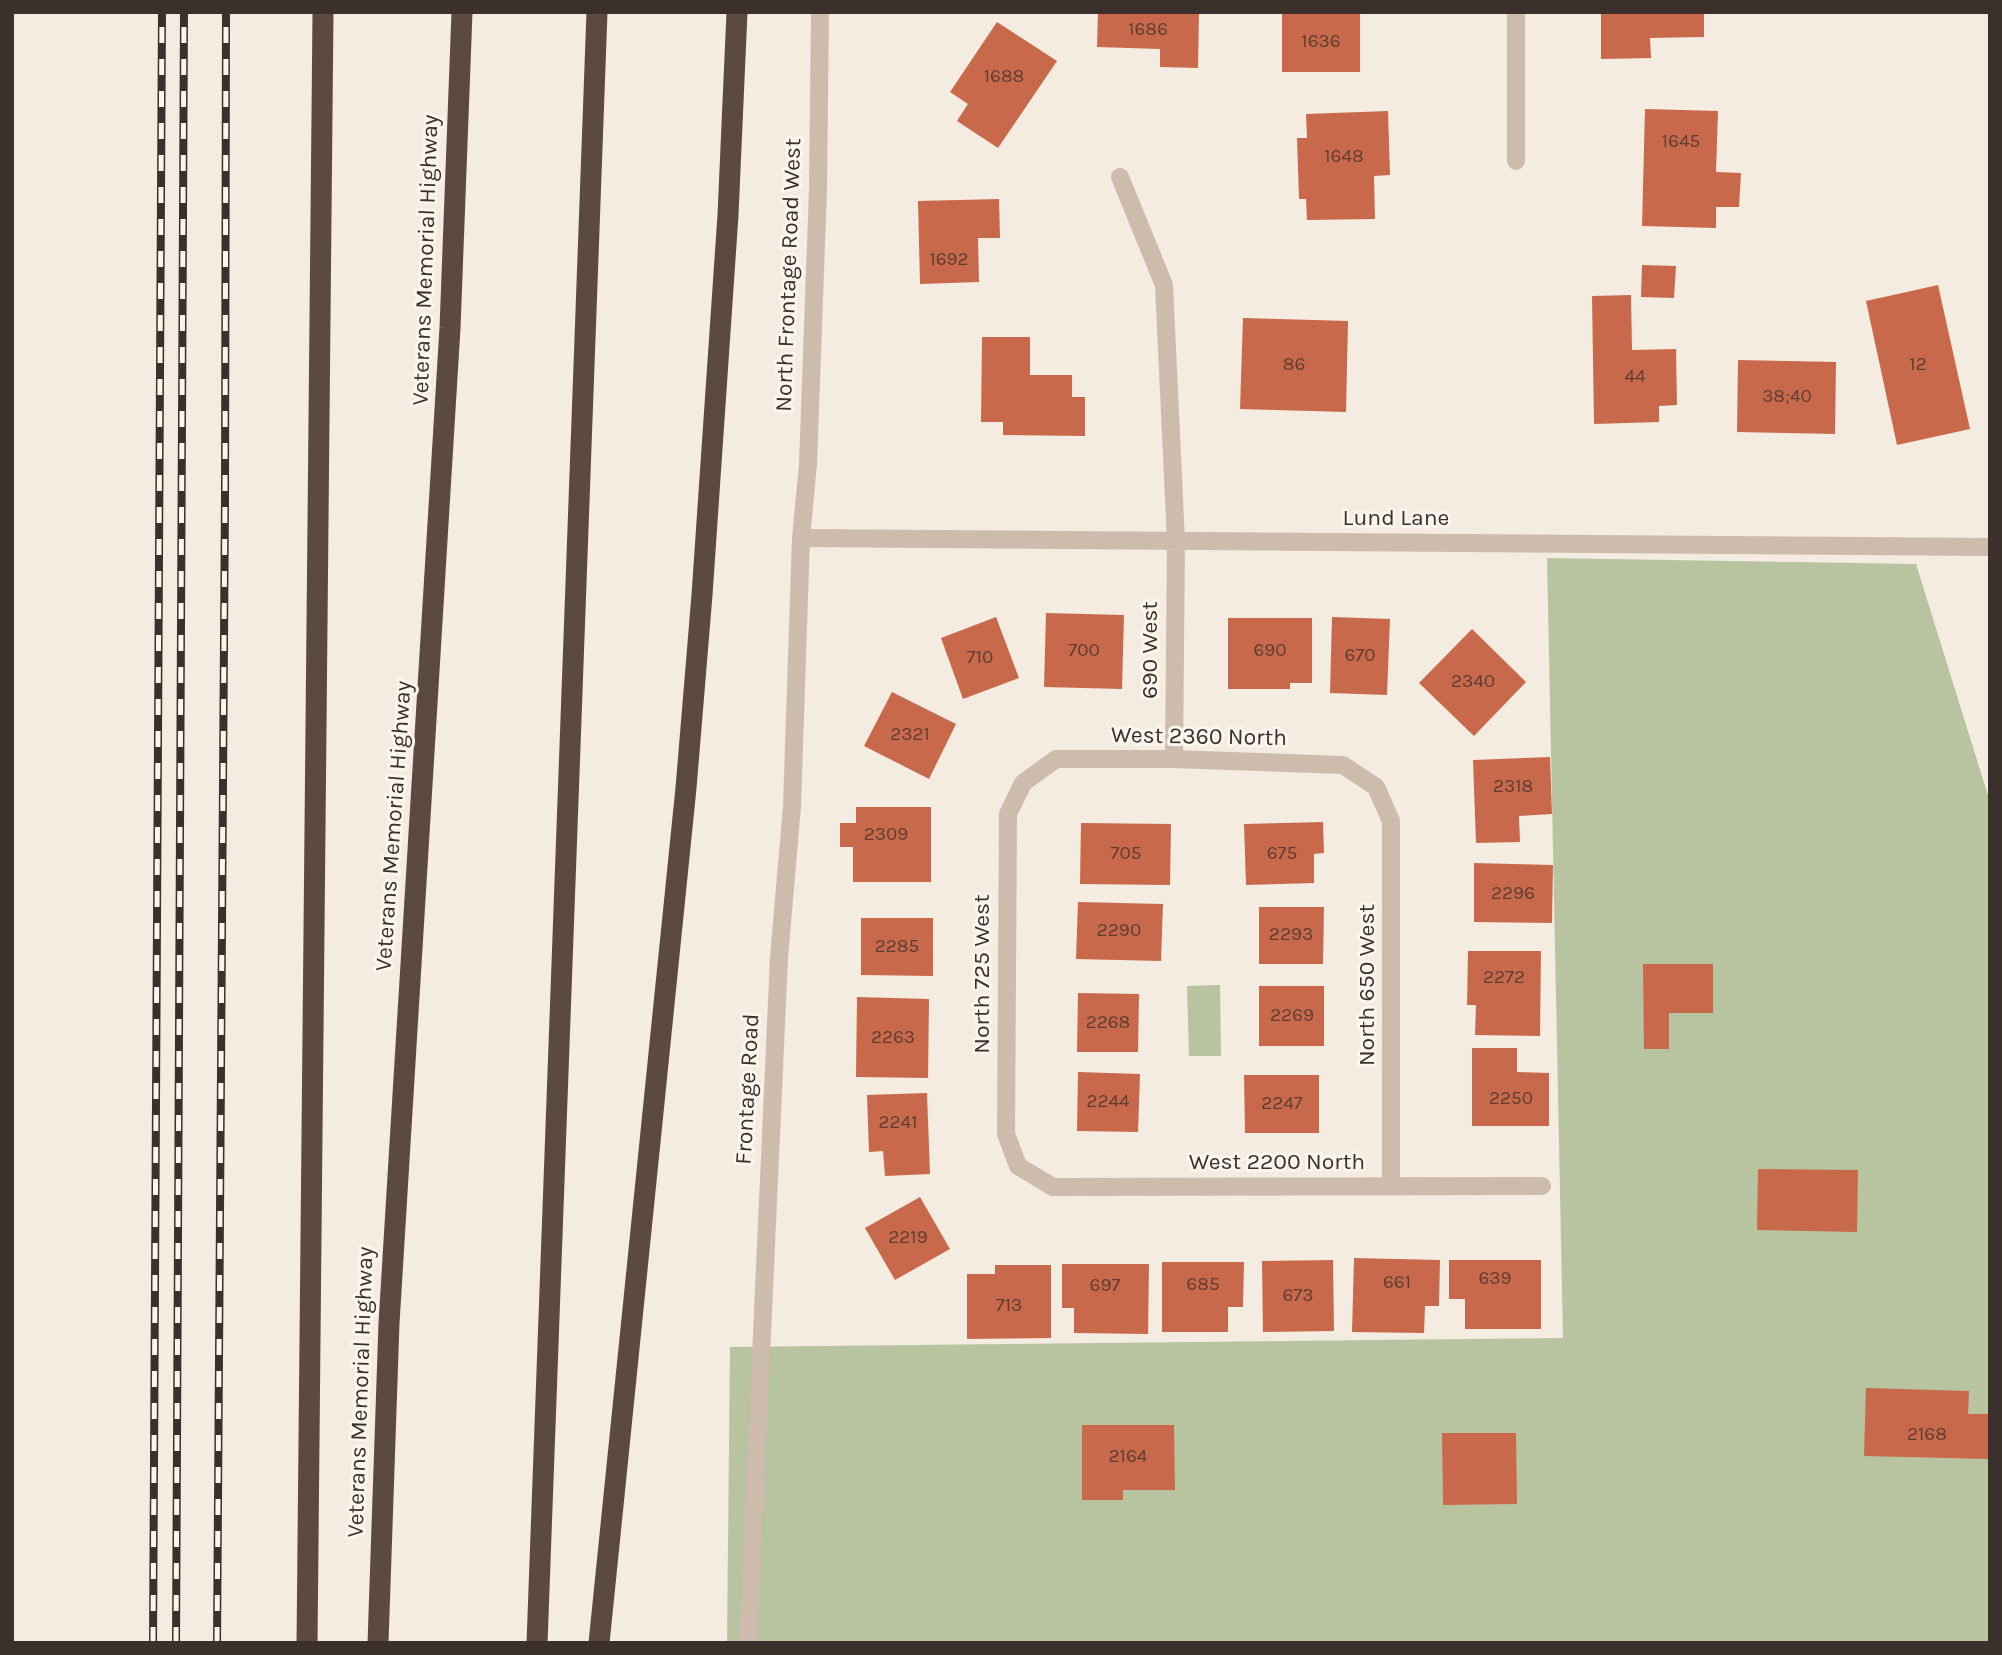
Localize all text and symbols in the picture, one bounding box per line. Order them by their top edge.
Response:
house number: 1686 [1128,19,1168,41]
house number: 1636 [1301,31,1341,53]
house number: 1688 [984,66,1024,88]
street label: Veterans Memorial Highway [407,114,445,406]
house number: 1645 [1662,131,1700,153]
street label: North Frontage Road West [770,138,808,412]
house number: 1648 [1324,146,1364,168]
house number: 1692 [929,249,969,271]
house number: 86 [1283,354,1305,376]
house number: 12 [1909,354,1927,376]
house number: 44 [1624,366,1646,388]
house number: 38;40 [1762,386,1812,408]
street label: Lund Lane [1343,504,1449,532]
street label: 690 West [1136,601,1164,699]
house number: 700 [1068,640,1100,662]
house number: 690 [1253,640,1287,662]
house number: 670 [1344,645,1376,667]
house number: 710 [967,647,993,669]
house number: 2340 [1451,671,1495,693]
street label: Veterans Memorial Highway [370,680,418,972]
street label: West 2360 North [1111,722,1287,752]
house number: 2321 [890,724,930,746]
house number: 2318 [1493,776,1533,798]
house number: 2309 [864,824,908,846]
house number: 705 [1111,843,1141,865]
house number: 675 [1267,843,1297,865]
house number: 2296 [1491,883,1535,905]
street label: North 725 West [968,894,996,1054]
street label: North 650 West [1353,904,1381,1066]
house number: 2290 [1097,920,1141,942]
house number: 2293 [1269,924,1313,946]
house number: 2285 [875,936,919,958]
house number: 2272 [1483,967,1525,989]
house number: 2269 [1270,1005,1314,1027]
house number: 2268 [1086,1012,1130,1034]
street label: Frontage Road [730,1013,766,1165]
house number: 2263 [871,1027,915,1049]
house number: 2250 [1489,1088,1533,1110]
house number: 2244 [1086,1091,1130,1113]
house number: 2247 [1261,1093,1303,1115]
house number: 2241 [879,1112,917,1134]
street label: West 2200 North [1189,1148,1365,1176]
house number: 2219 [888,1227,928,1249]
street label: Veterans Memorial Highway [342,1246,380,1538]
house number: 639 [1478,1268,1512,1290]
house number: 661 [1383,1272,1411,1294]
house number: 685 [1186,1274,1220,1296]
house number: 697 [1090,1275,1120,1297]
house number: 673 [1282,1285,1314,1307]
house number: 713 [996,1295,1022,1317]
house number: 2168 [1907,1424,1947,1446]
house number: 2164 [1109,1446,1147,1468]

